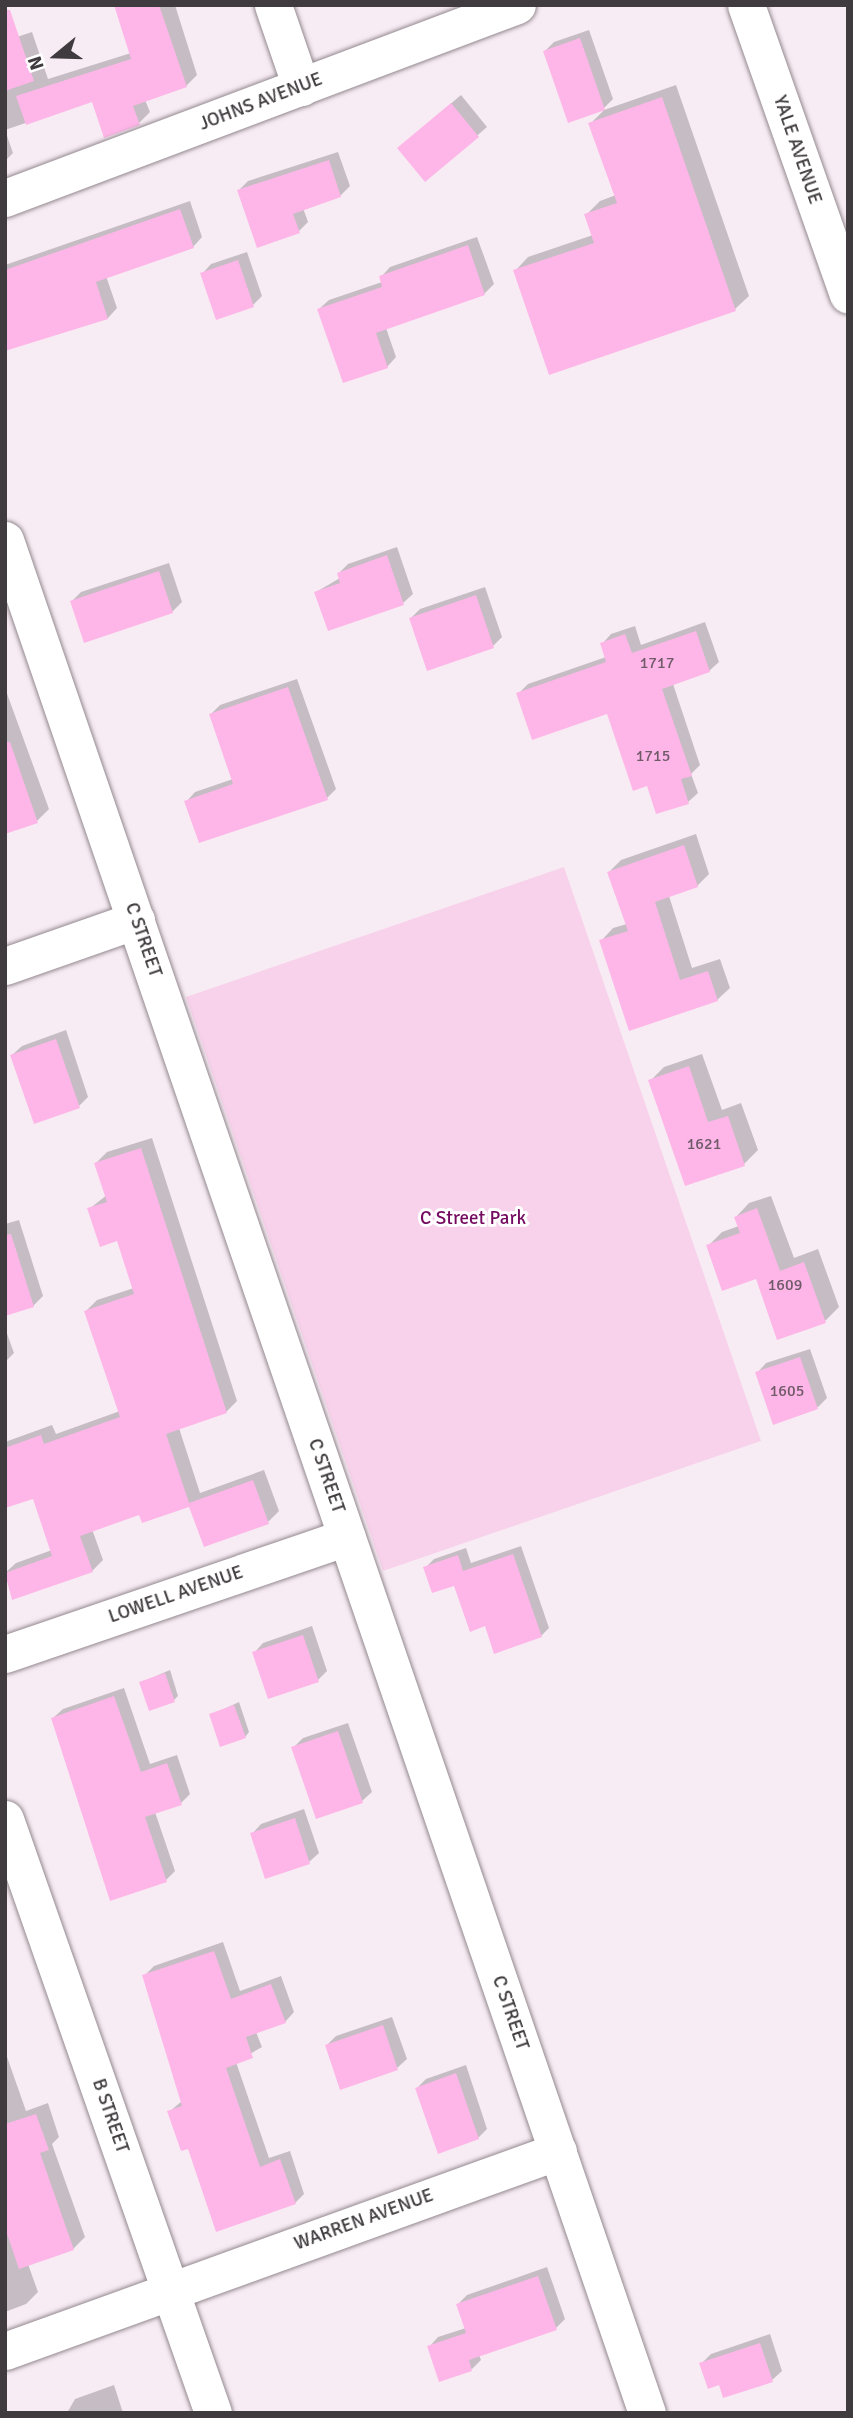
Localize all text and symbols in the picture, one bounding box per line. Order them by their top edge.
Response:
north arrow [21,21,91,91]
text: N [23,53,50,73]
street label: JOHNS AVENUE [196,68,326,136]
street label: YALE AVENUE [768,93,826,207]
house number: 1717 [640,653,674,673]
house number: 1715 [636,746,670,766]
street label: C STREET [120,900,166,980]
house number: 1621 [687,1134,721,1154]
park label: C Street Park [420,1208,526,1230]
house number: 1609 [768,1275,802,1295]
house number: 1605 [770,1381,804,1401]
street label: C STREET [303,1436,349,1516]
street label: LOWELL AVENUE [106,1561,246,1629]
street label: C STREET [487,1973,533,2053]
street label: B STREET [87,2076,133,2156]
street label: WARREN AVENUE [291,2184,437,2256]

